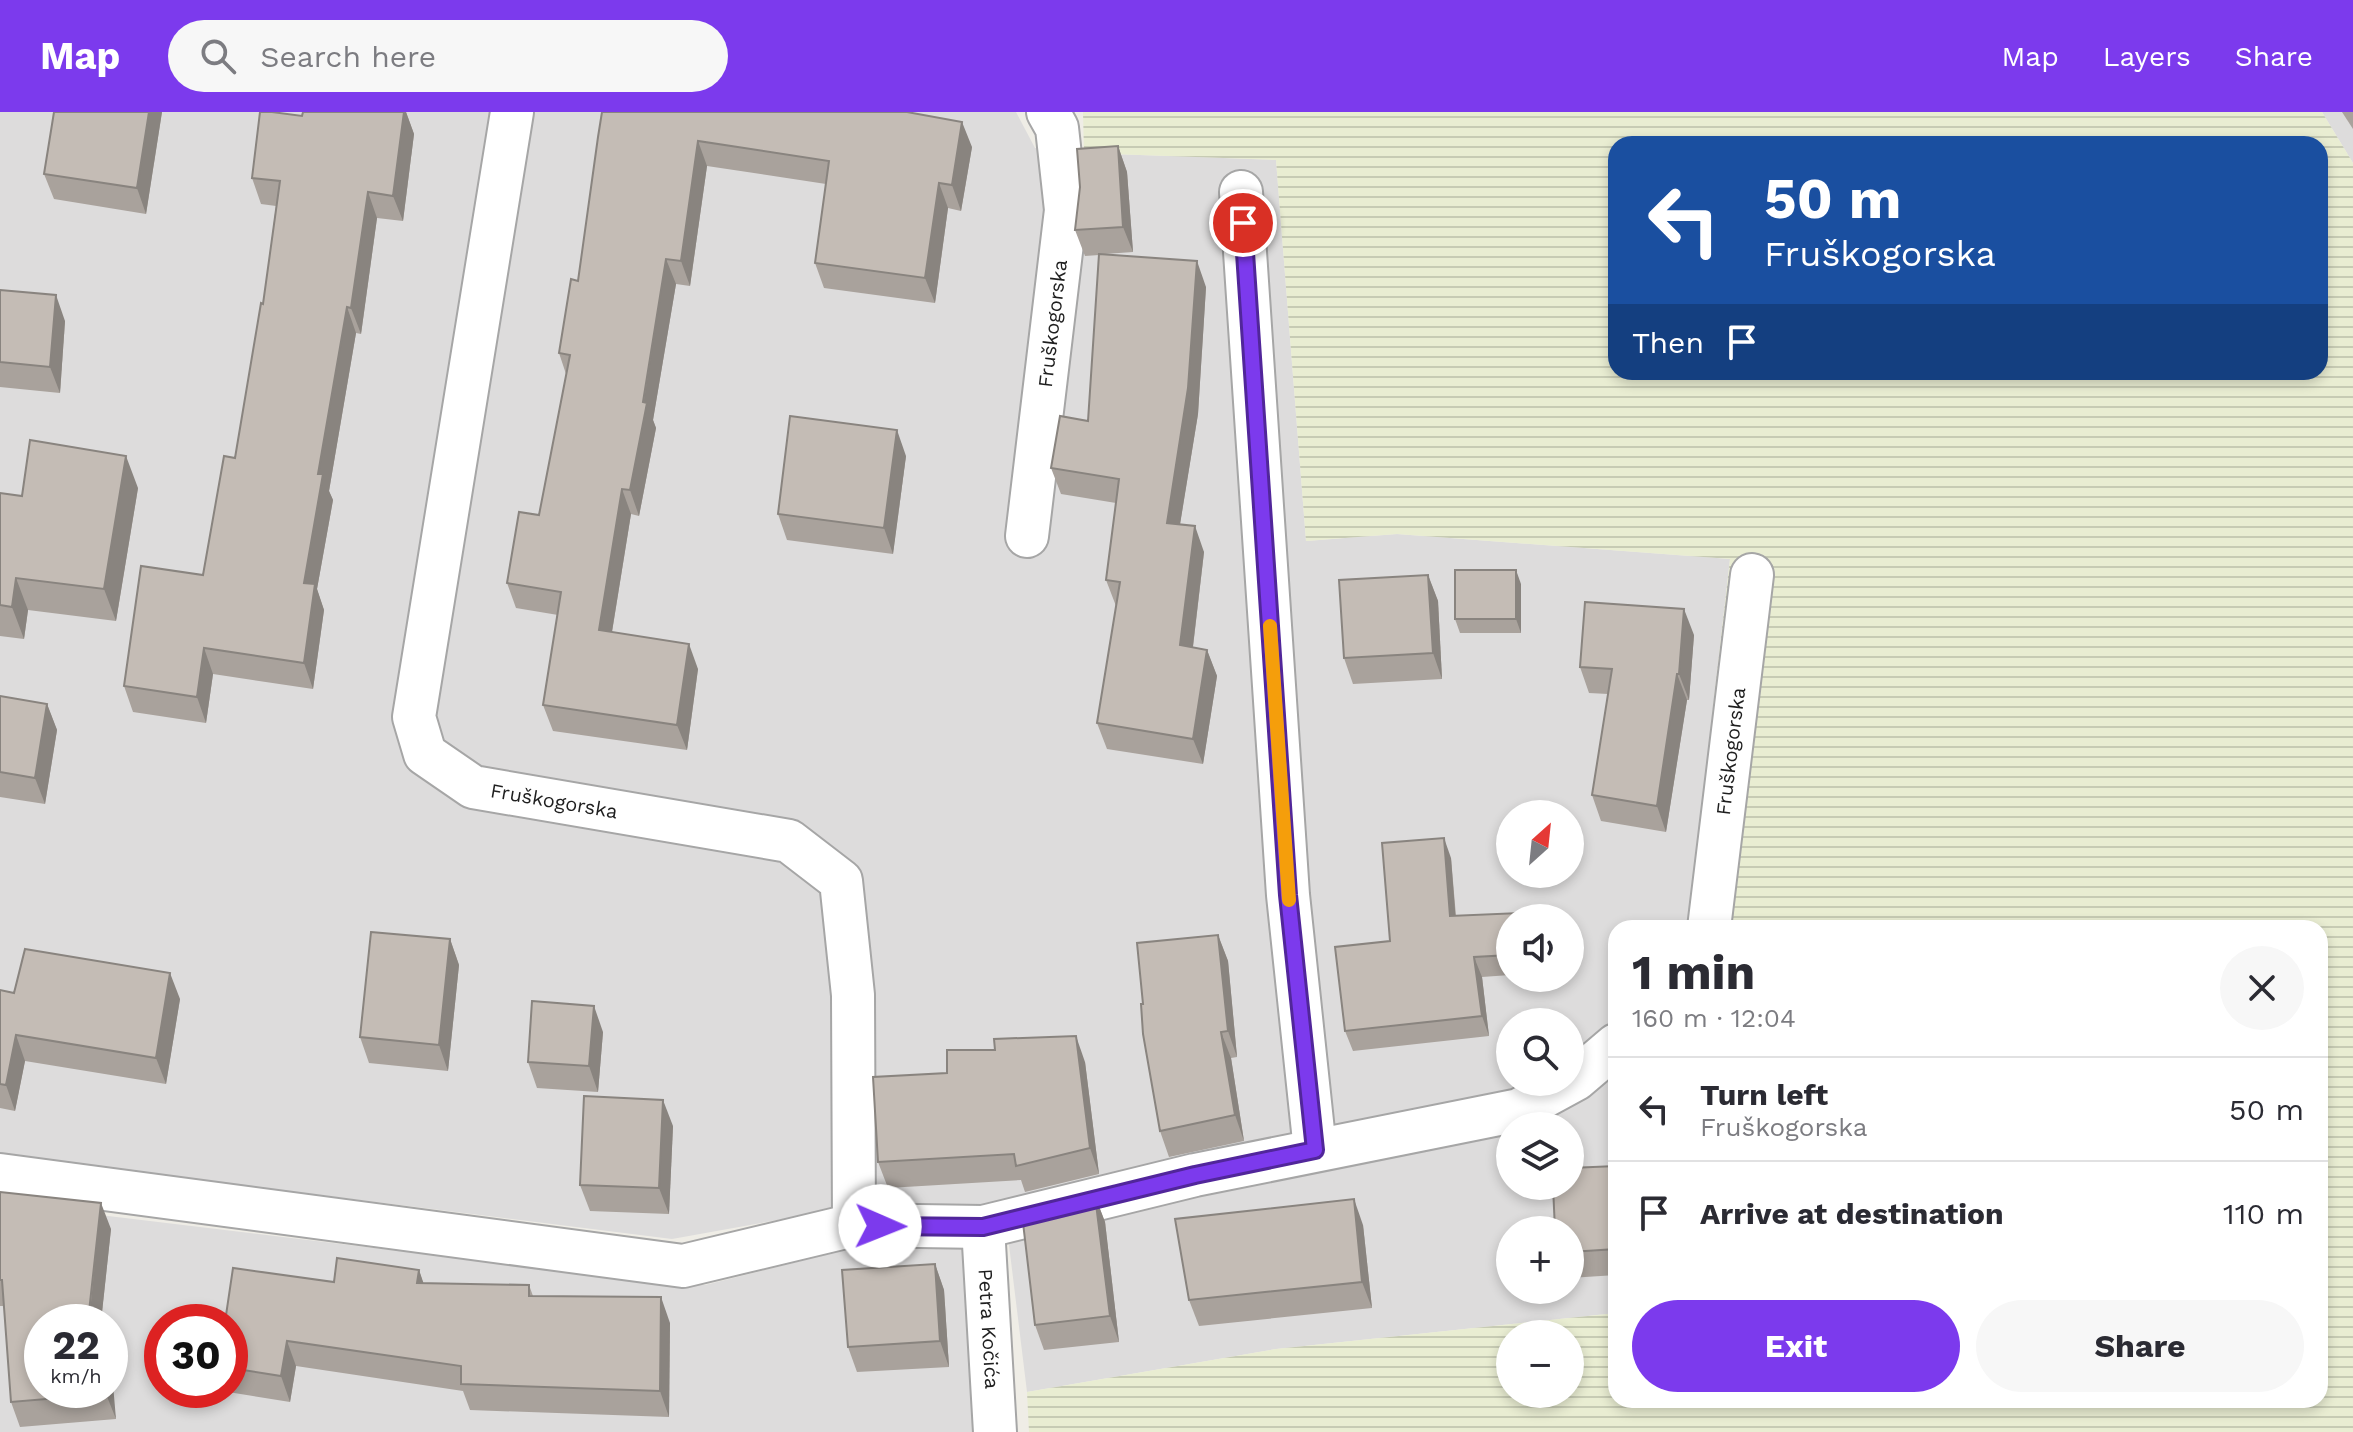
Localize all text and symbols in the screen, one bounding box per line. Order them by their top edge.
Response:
search box [168,20,728,92]
text: Map [40,34,120,78]
icon: search [196,34,240,78]
text: Search here [260,39,436,74]
text: Map [2002,40,2059,73]
text: Layers [2103,40,2191,73]
text: Share [2235,40,2313,73]
text: 50 m [1764,166,1901,232]
icon: left [1632,168,1736,272]
pin [1209,189,1277,257]
icon: arrive [1221,201,1265,245]
text: Fruškogorska [1764,233,1996,275]
street label: Fruškogorska [1033,258,1072,389]
icon: arrive [1720,320,1764,364]
text: Then [1632,325,1704,360]
street label: Fruškogorska [1711,686,1750,817]
street label: Fruškogorska [489,778,620,824]
north arrow [1496,800,1584,888]
map controls [1496,800,1584,1408]
button: sound [1496,904,1584,992]
text: 1 min [1632,944,1755,1001]
button: close [2220,946,2304,1030]
text: 160 m · 12:04 [1632,1003,1796,1033]
button: search [1496,1008,1584,1096]
text: Turn left [1700,1077,1828,1112]
icon: left [1632,1087,1676,1131]
text: 50 m [2229,1092,2304,1127]
button: layers [1496,1112,1584,1200]
text: Fruškogorska [1700,1112,1867,1142]
position arrow [838,1184,922,1268]
icon: arrive [1632,1191,1676,1235]
text: Arrive at destination [1700,1196,2004,1231]
text: 110 m [2223,1196,2304,1231]
button: + [1496,1216,1584,1304]
street label: Petra Kočića [973,1268,1004,1390]
button: Exit [1632,1300,1960,1392]
button: Share [1976,1300,2304,1392]
speed limit sign: 30 [144,1304,248,1408]
button: − [1496,1320,1584,1408]
text: 22 [52,1322,100,1369]
text: km/h [50,1364,102,1388]

